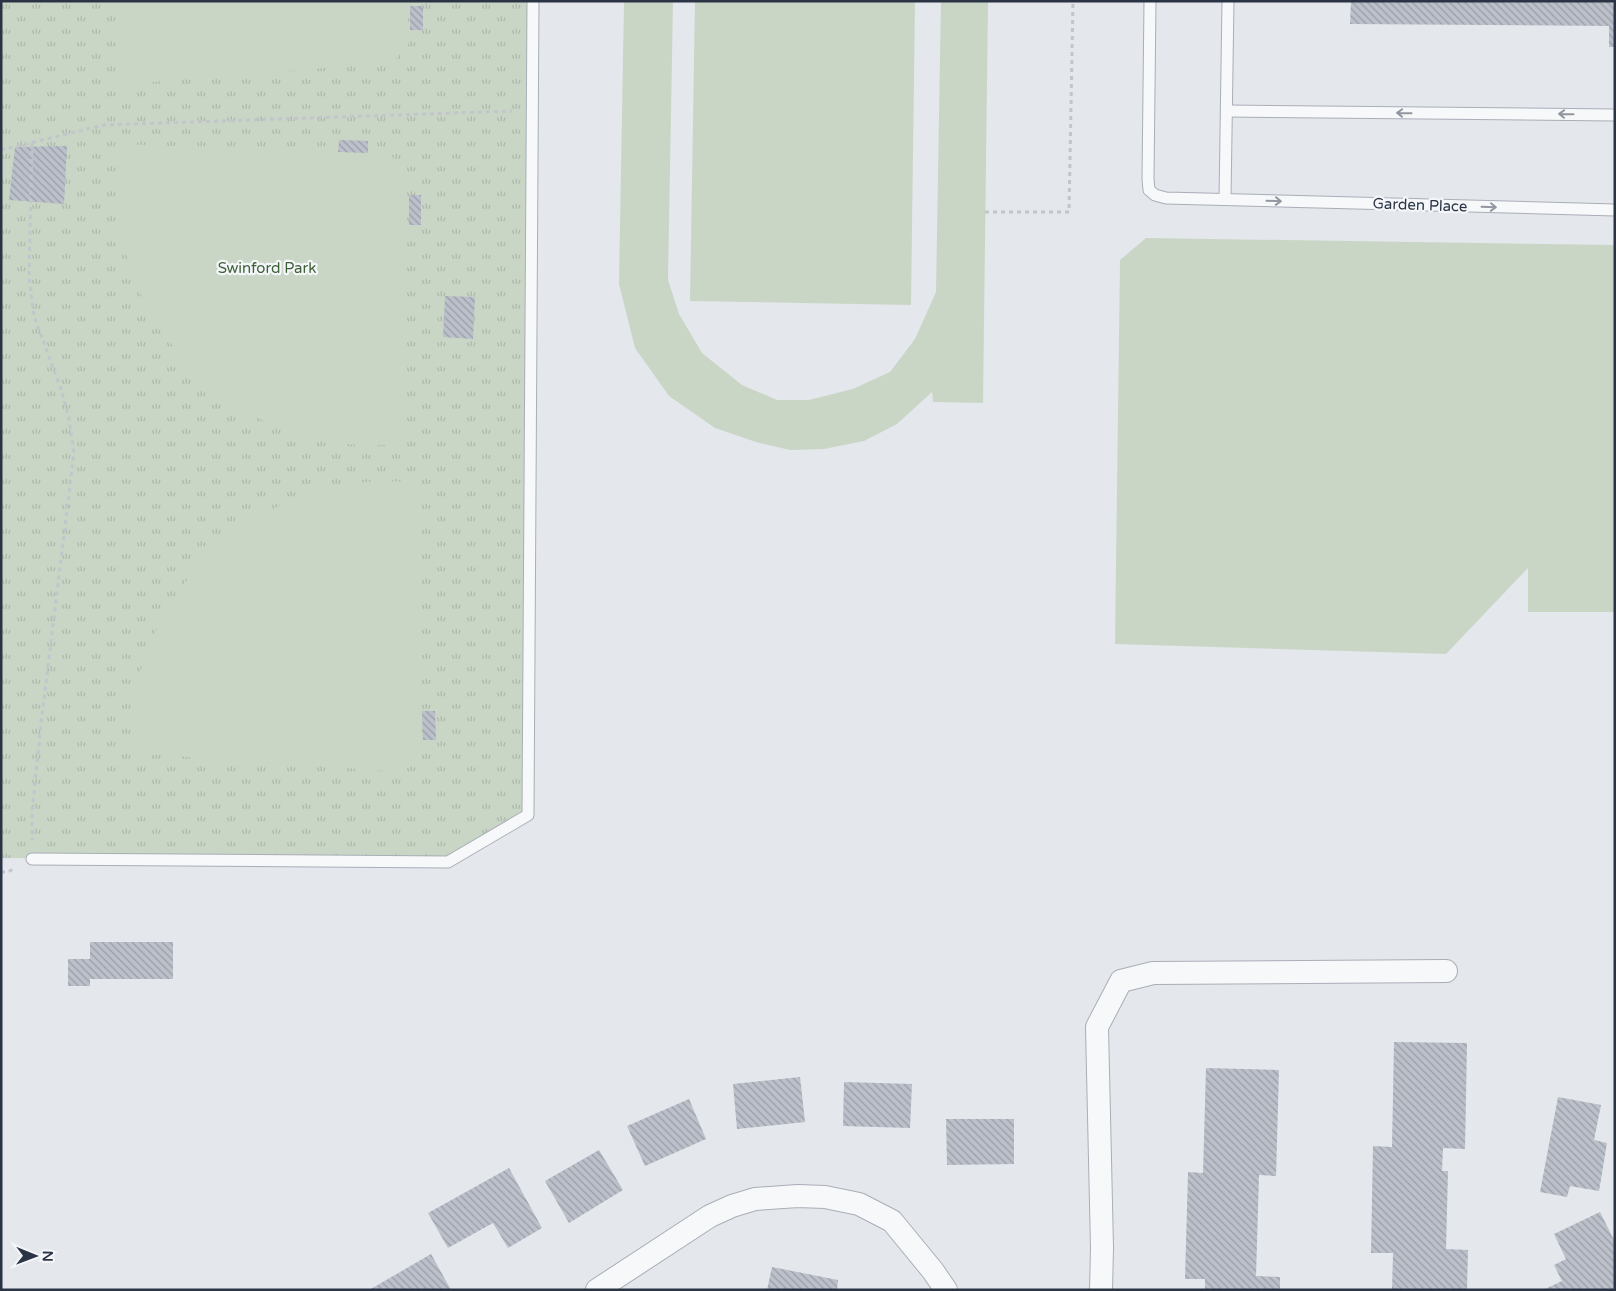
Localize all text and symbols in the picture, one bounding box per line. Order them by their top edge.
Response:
one-way arrow [1396,108,1412,117]
one-way arrow [1558,109,1574,119]
street label: Garden Place [1372,194,1468,216]
one-way arrow [1266,196,1282,205]
one-way arrow [1481,202,1497,211]
park label: Swinford Park [218,259,316,277]
north arrow [10,1231,60,1281]
text: N [39,1250,56,1262]

